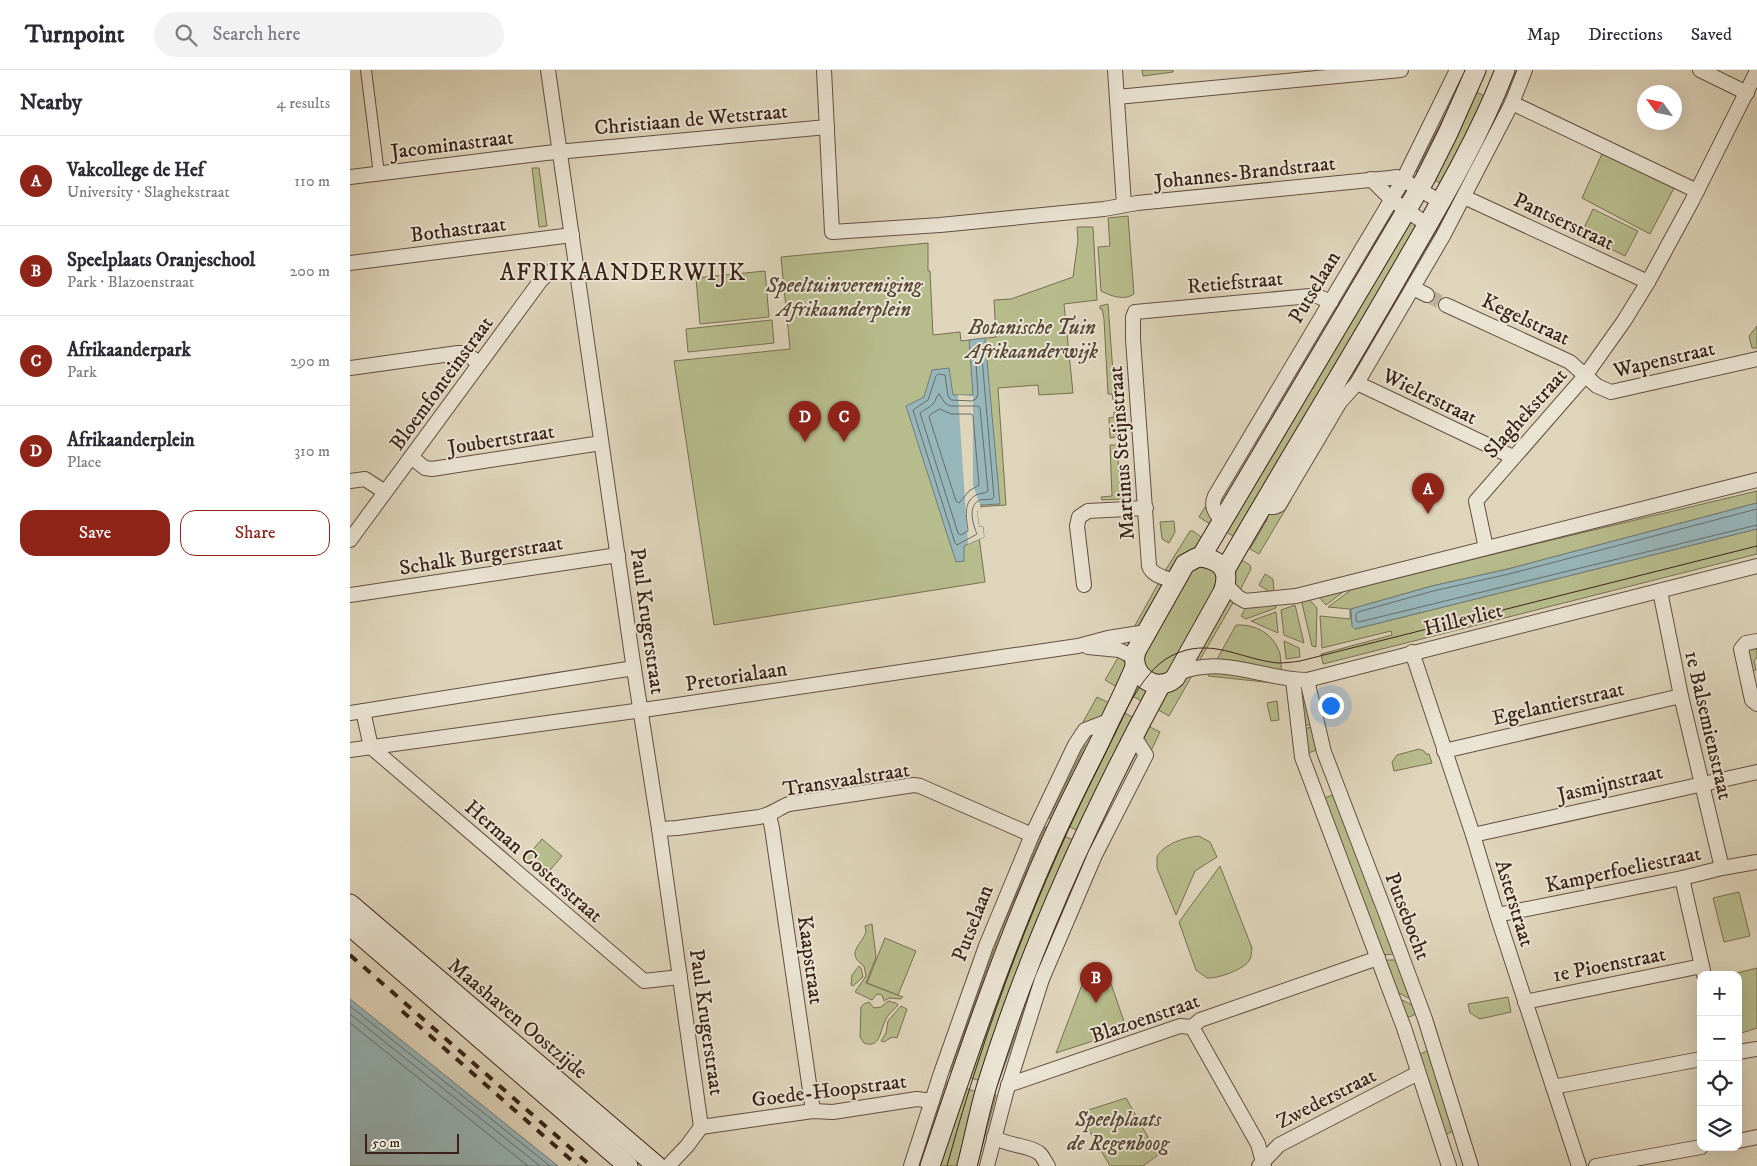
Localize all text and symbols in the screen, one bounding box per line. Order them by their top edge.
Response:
search box [154,12,504,57]
text: Turnpoint [25,20,124,50]
icon: search [172,21,200,49]
text: Search here [212,23,300,46]
text: Map [1527,24,1560,46]
text: Directions [1588,24,1663,46]
text: Saved [1691,24,1732,46]
north arrow [1637,85,1682,130]
text: Nearby [20,90,82,116]
text: 4 results [277,93,330,113]
street label: Christiaan de Wetstraat [593,99,789,141]
street label: Jacominastraat [387,125,515,166]
street label: Johannes-Brandstraat [1151,151,1337,196]
text: Vakcollege de Hef [67,159,204,182]
text: A [31,171,41,191]
text: 110 m [294,171,330,191]
text: University · Slaghekstraat [67,182,230,202]
street label: Pantserstraat [1509,187,1618,257]
street label: Bothastraat [409,211,508,249]
street label: Putselaan [1283,247,1347,328]
text: Speelplaats Oranjeschool [67,249,255,272]
district label: AFRIKAANDERWIJK [500,258,746,288]
text: B [31,261,41,281]
text: 200 m [289,261,330,281]
street label: Retiefstraat [1186,266,1284,300]
text: Park · Blazoenstraat [67,272,194,292]
park label: Speeltuinvereniging Afrikaanderplein [765,273,923,323]
street label: Kegelstraat [1477,288,1574,352]
street label: Bloemfonteinstraat [384,311,499,456]
park label: Botanische Tuin Afrikaanderwijk [964,315,1098,365]
street label: Wapenstraat [1610,336,1718,384]
text: Afrikaanderpark [67,339,191,362]
text: C [31,351,41,371]
text: 290 m [290,351,330,371]
text: Park [67,362,97,382]
street label: Wielerstraat [1377,362,1481,431]
street label: Slaghekstraat [1478,363,1573,464]
street label: Martinus Steijnstraat [1103,365,1141,541]
pin: D [789,401,821,442]
pin: C [828,401,860,442]
street label: Joubertstraat [444,419,557,462]
text: Afrikaanderplein [67,429,195,452]
text: D [30,441,42,461]
text: 310 m [294,441,330,461]
text: Place [67,452,101,472]
pin: A [1412,473,1444,514]
button: Save [20,510,170,556]
button: Share [180,510,330,556]
street label: Schalk Burgerstraat [397,530,565,582]
street label: Paul Krugerstraat [624,546,670,696]
street label: Hillevliet [1421,598,1506,642]
street label: 1e Balsemienstraat [1678,648,1738,803]
street label: Pretorialaan [683,656,789,698]
street label: Egelantierstraat [1490,676,1627,732]
your location [1318,693,1344,719]
street label: Transvaalstraat [781,757,912,803]
street label: Jasmijnstraat [1553,759,1666,809]
street label: Herman Costerstraat [459,795,608,929]
street label: Kamperfoeliestraat [1543,841,1704,899]
street label: Asterstraat [1488,857,1540,950]
street label: Putsebocht [1379,869,1436,964]
street label: Putselaan [946,881,999,965]
street label: Kaapstraat [791,914,829,1006]
street label: 1e Pioenstraat [1551,941,1668,989]
street label: Paul Krugerstraat [683,947,729,1097]
street label: Maashaven Oostzijde [442,953,593,1085]
pin: B [1080,962,1112,1003]
map controls [1697,971,1742,1151]
button: + [1697,971,1742,1016]
street label: Blazoenstraat [1087,988,1203,1050]
button: − [1697,1016,1742,1061]
button: locate [1697,1061,1742,1106]
street label: Zwederstraat [1272,1063,1381,1135]
street label: Goede-Hoopstraat [750,1069,908,1113]
button: layers [1697,1106,1742,1151]
park label: Speelplaats de Regenboog [1066,1107,1170,1157]
scale bar [365,1131,459,1154]
text: 50 m [372,1134,400,1152]

